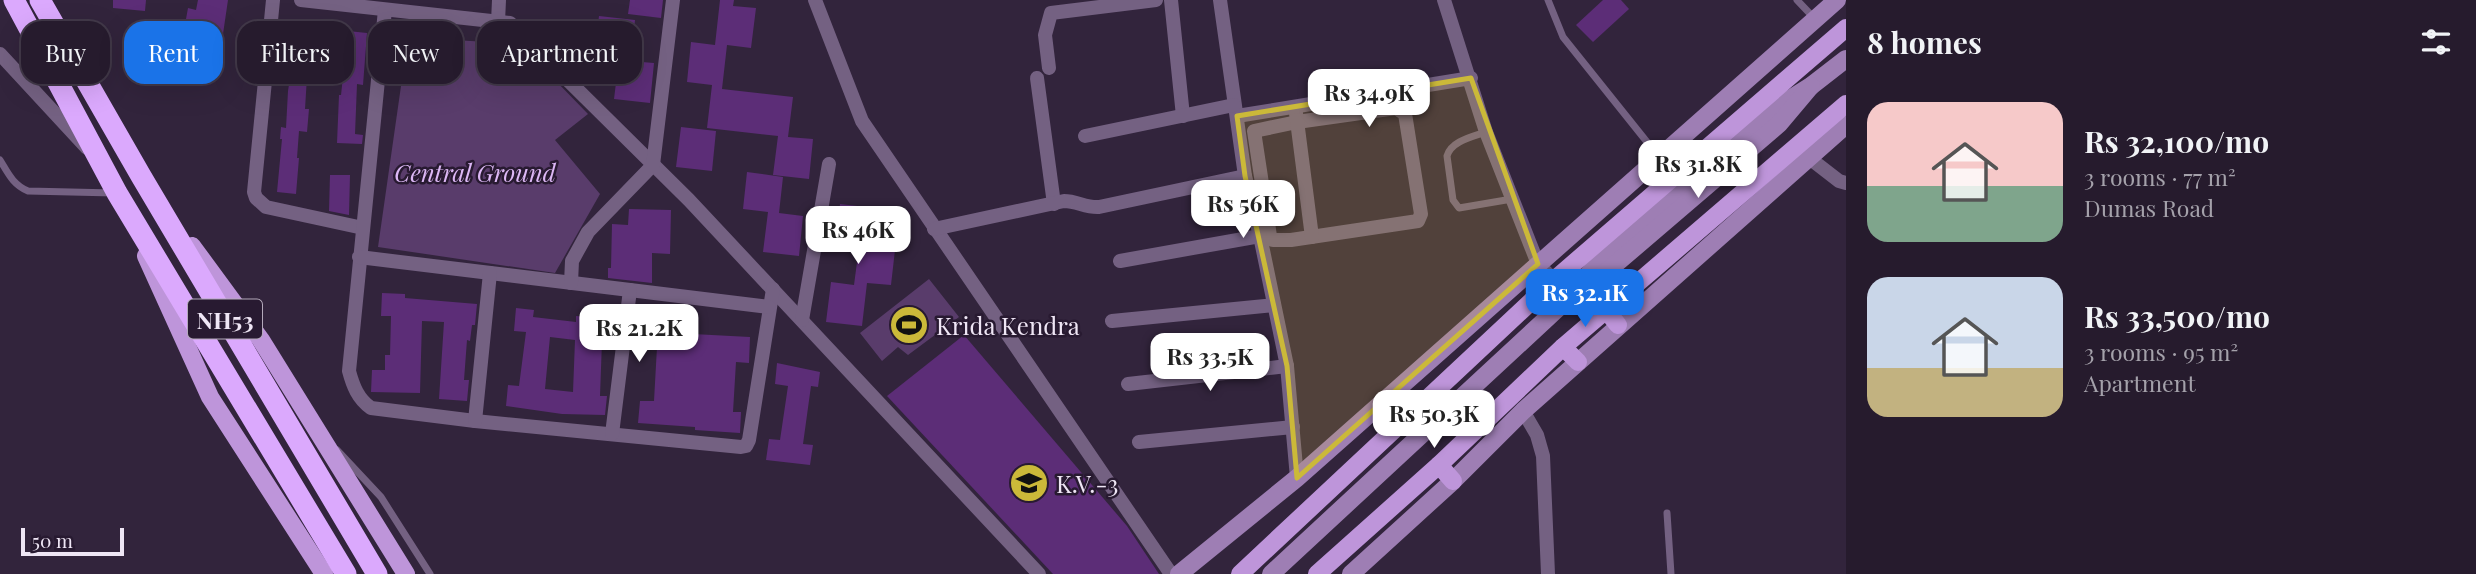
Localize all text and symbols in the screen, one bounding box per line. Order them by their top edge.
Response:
chip: Buy [21,21,110,84]
chip: Rent [124,21,223,84]
chip: Filters [237,21,354,84]
chip: New [368,21,463,84]
chip: Apartment [477,21,642,84]
text: 8 homes [1867,22,1982,62]
icon: filters [2417,23,2455,61]
pin: Rs 34.9K [1297,69,1441,129]
text: Rs 34.9K [1324,76,1414,107]
text: Rs 32,100/mo [2084,121,2269,161]
icon: home [1923,130,2007,214]
pin: Rs 31.8K [1626,140,1770,200]
text: Rs 31.8K [1654,147,1742,178]
park label: Central Ground [394,156,557,188]
text: 3 rooms · 77 m² [2084,161,2236,192]
pin: Rs 56K [1186,180,1300,240]
text: Rs 56K [1207,187,1279,218]
text: Dumas Road [2084,192,2214,223]
pin: Rs 46K [801,206,915,266]
text: Rs 46K [822,213,894,244]
pin: Rs 32.1K [1513,270,1657,329]
text: Rs 32.1K [1542,276,1628,307]
text: Rs 33,500/mo [2084,296,2270,336]
road number: NH53 [188,300,262,338]
pin: Rs 21.2K [567,304,711,364]
sports icon: Krida Kendra [888,304,930,346]
icon: home [1923,305,2007,389]
place label: Krida Kendra [936,309,1080,341]
text: Rs 21.2K [595,311,683,342]
pin: Rs 33.5K [1138,334,1282,393]
text: 3 rooms · 95 m² [2084,336,2238,367]
text: Rs 33.5K [1166,340,1254,371]
text: Apartment [2084,367,2196,398]
pin: Rs 50.3K [1362,391,1506,450]
text: Rs 50.3K [1389,397,1479,428]
school or university icon: K.V.-3 [1008,462,1050,504]
place label: K.V.-3 [1056,467,1118,499]
scale bar [21,525,124,557]
text: 50 m [32,527,73,553]

